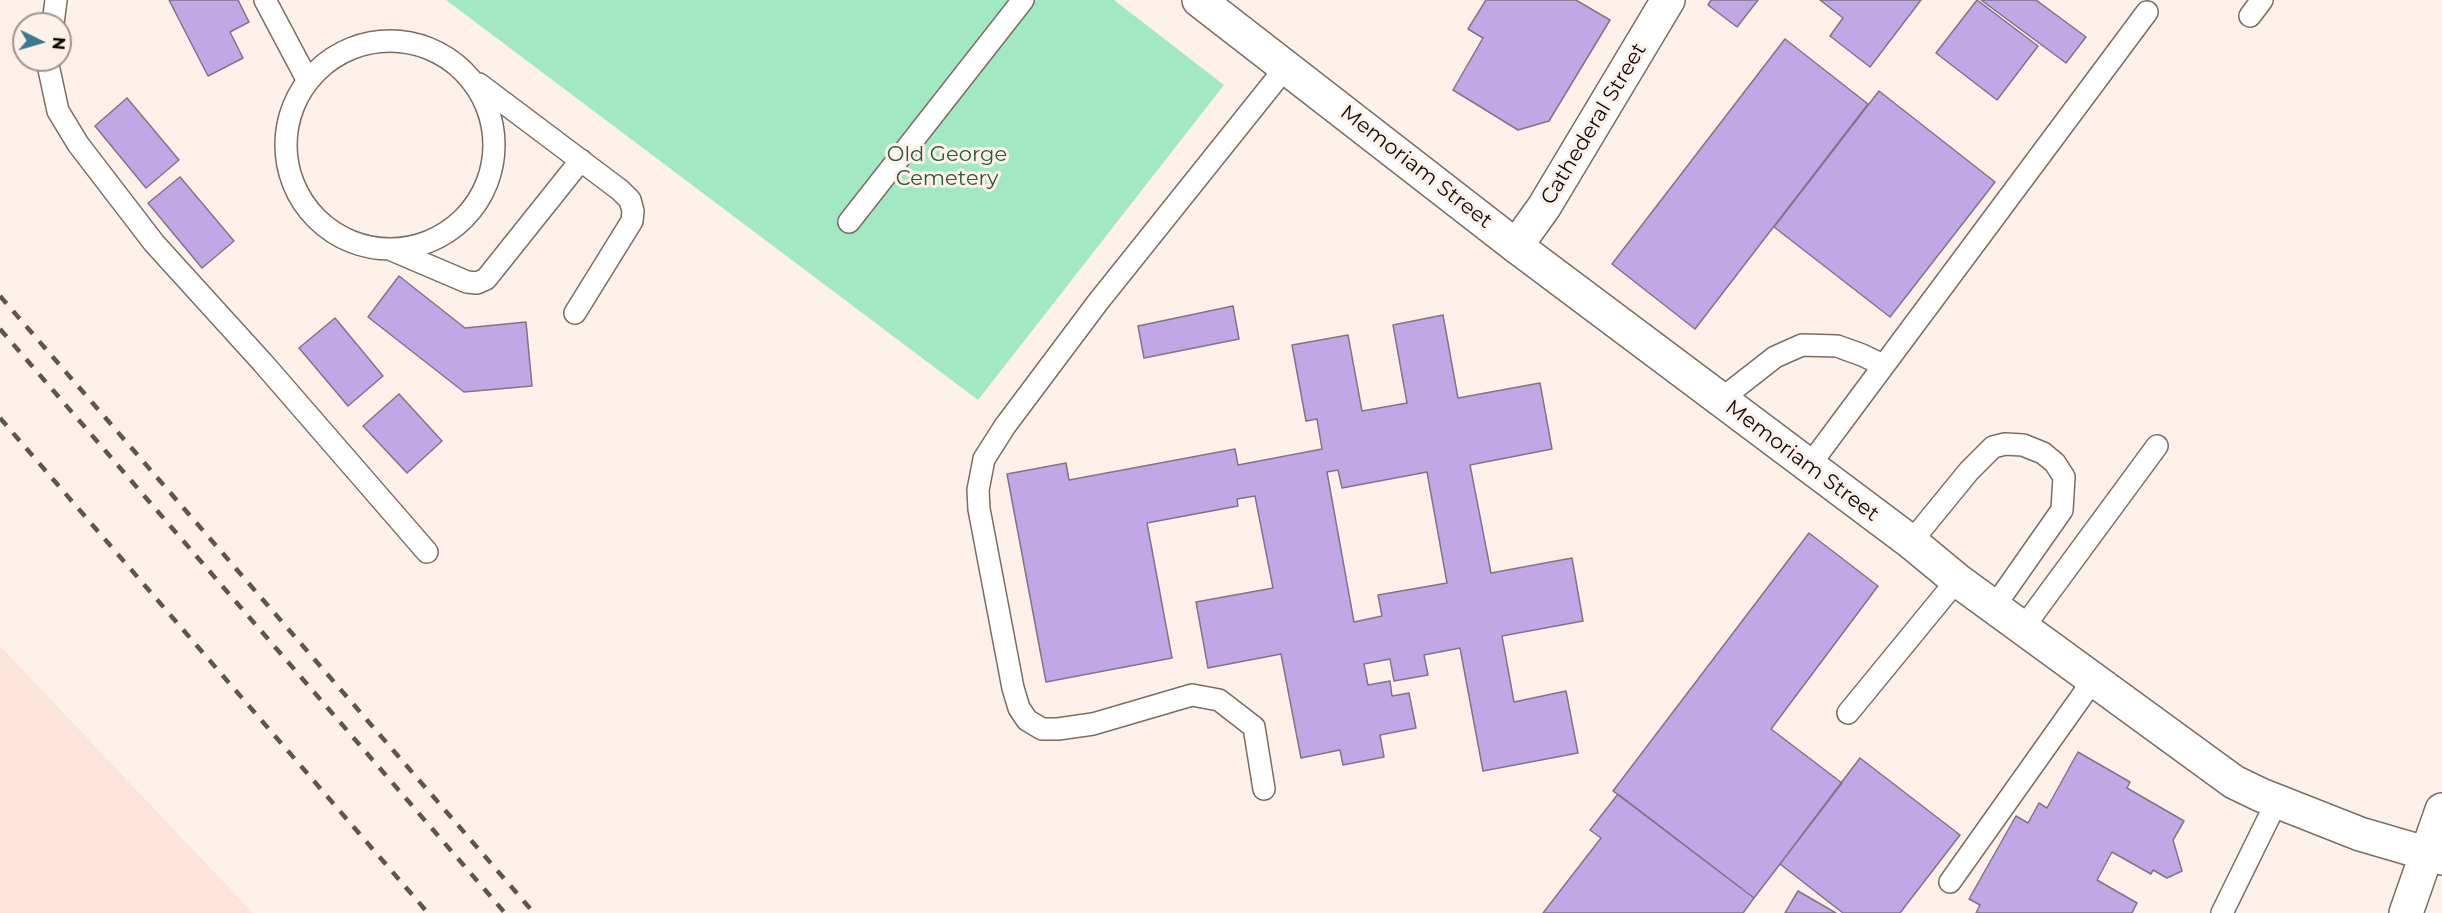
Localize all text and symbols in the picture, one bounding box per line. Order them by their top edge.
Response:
north arrow [12,12,72,72]
text: N [48,36,68,51]
street label: Cathederal Street [1536,39,1652,209]
street label: Memoriam Street [1335,100,1497,234]
park label: Old George Cemetery [887,142,1007,192]
street label: Memoriam Street [1720,395,1884,527]

